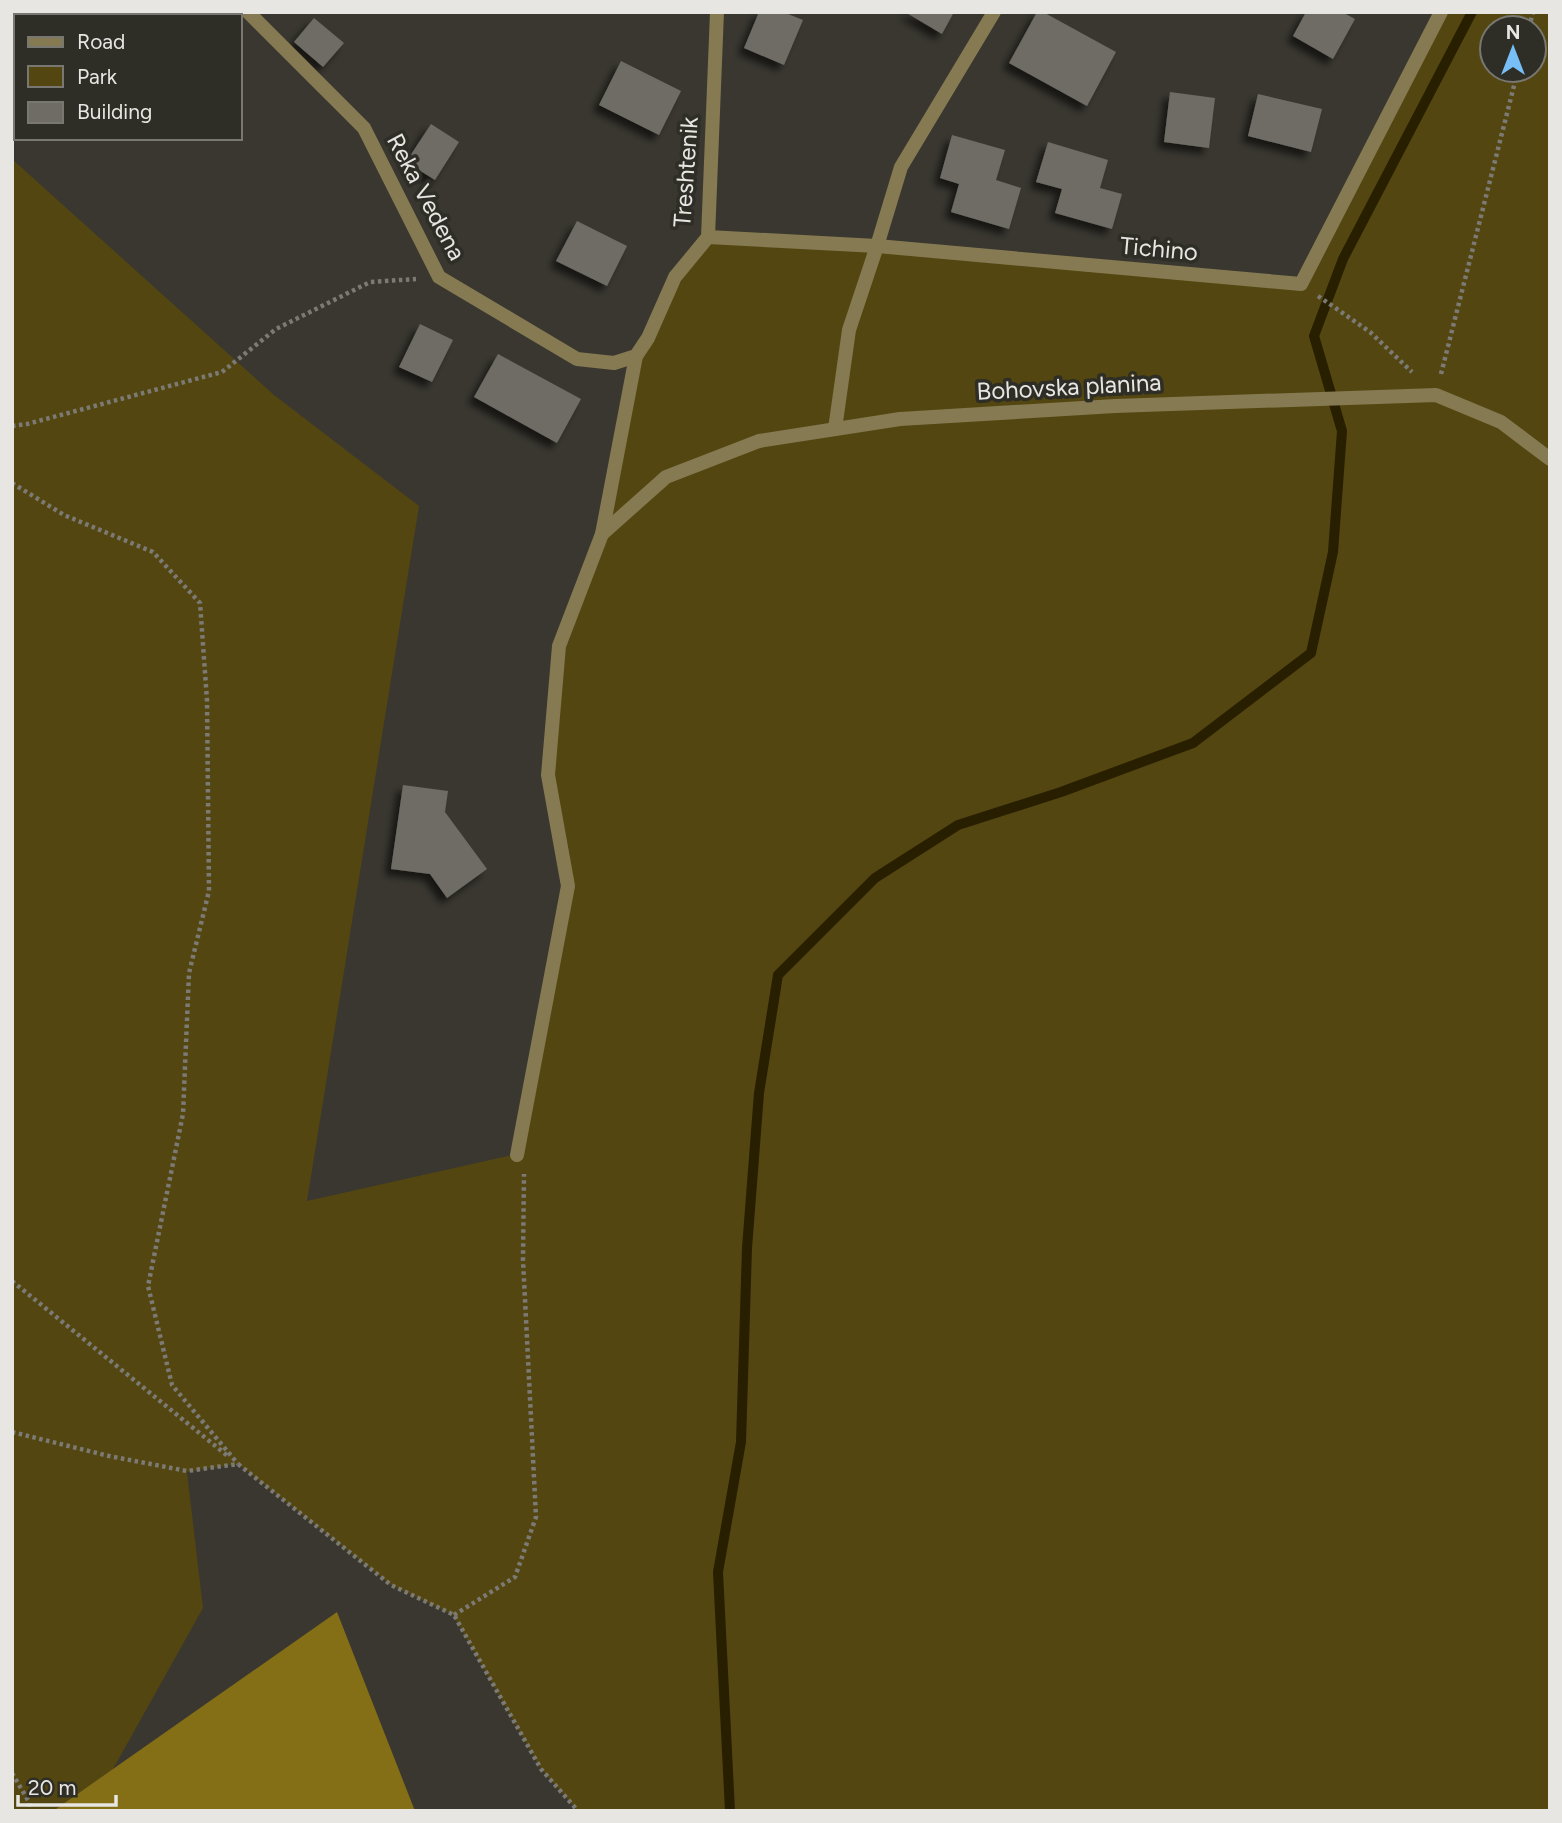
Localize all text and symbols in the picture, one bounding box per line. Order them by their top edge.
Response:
legend [14,14,242,140]
north arrow [1478,14,1548,84]
text: N [1506,21,1520,44]
text: Road [77,29,125,54]
text: Park [77,64,118,89]
text: Building [77,99,152,124]
street label: Treshtenik [667,115,704,228]
street label: Reka Vedena [381,128,472,265]
street label: Tichino [1119,231,1199,266]
street label: Bohovska planina [976,367,1162,406]
scale bar [18,1764,116,1808]
text: 20 m [28,1775,76,1800]

